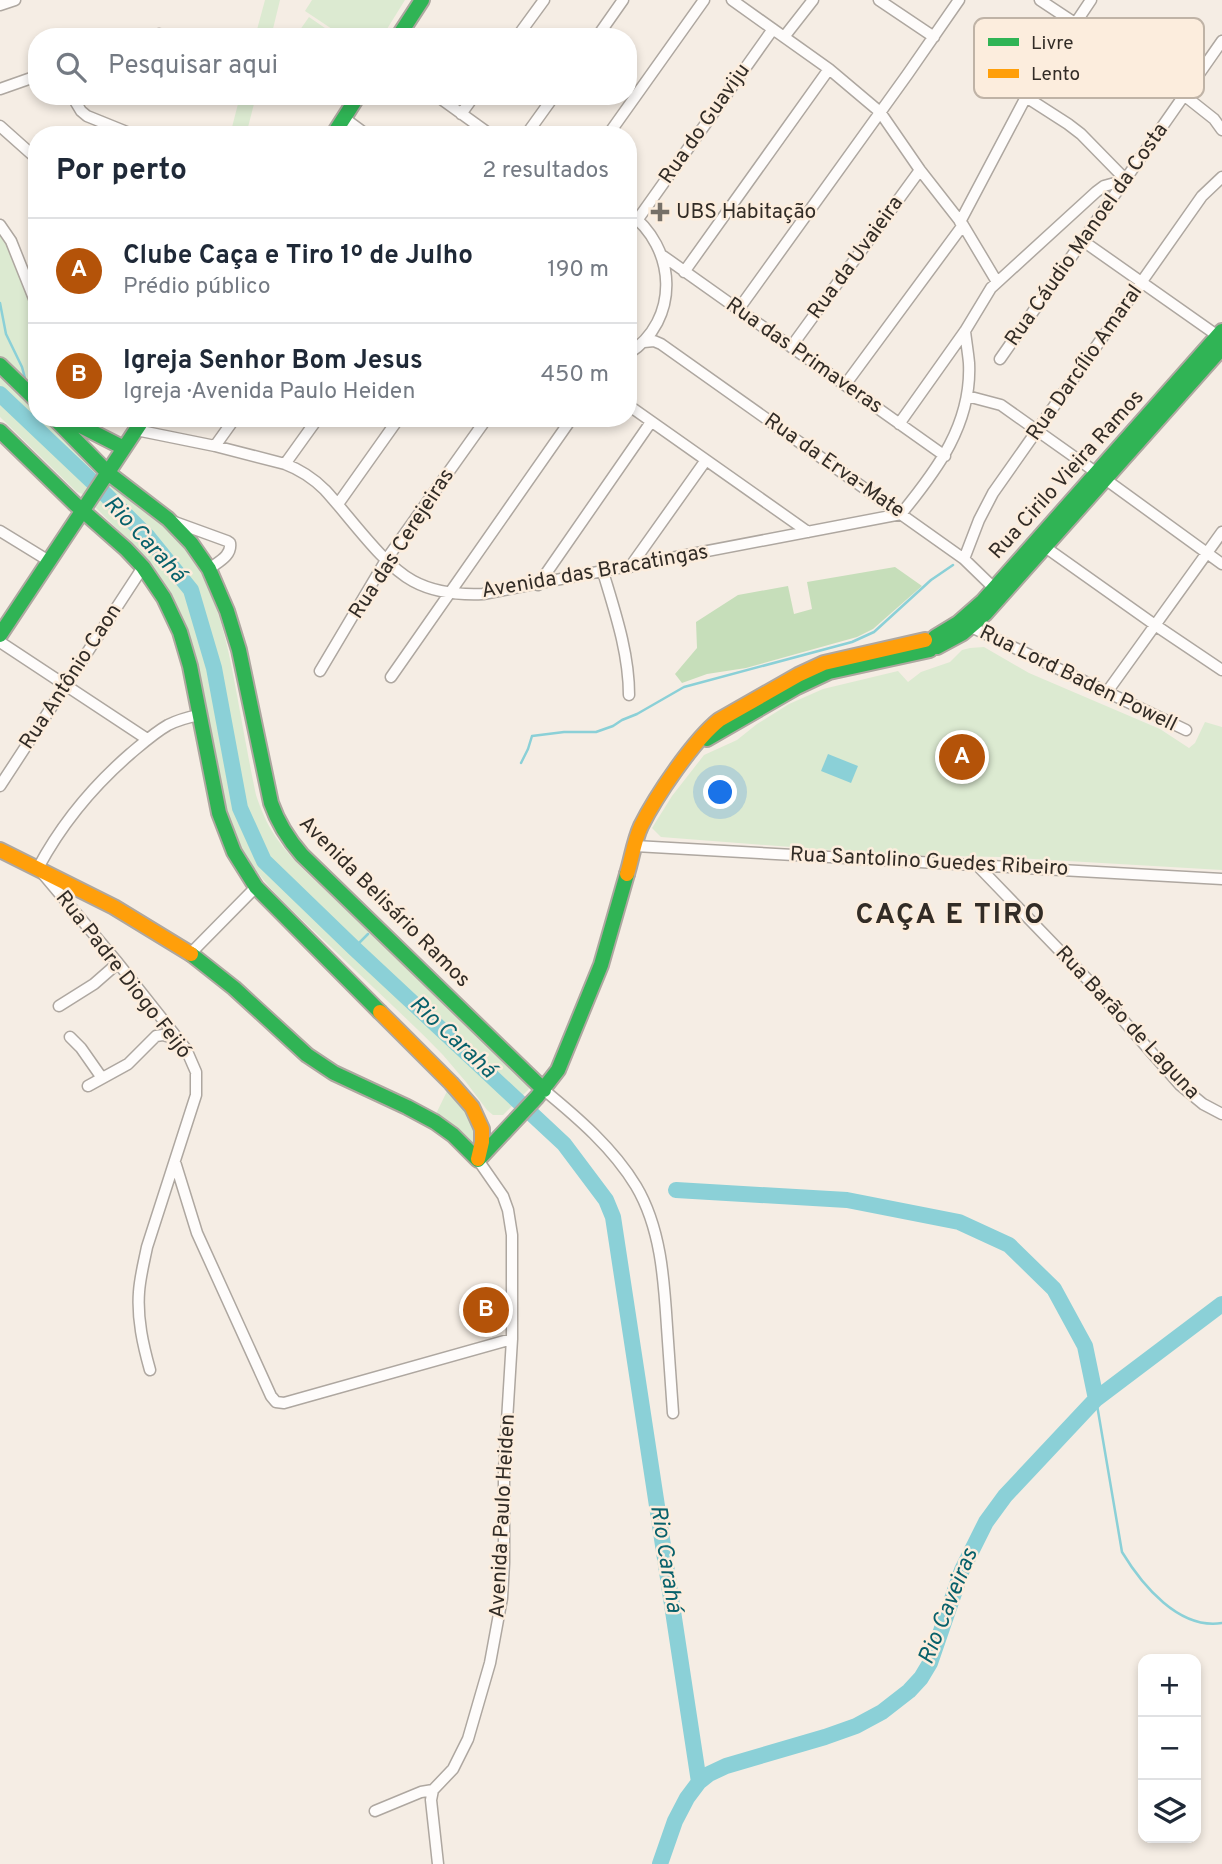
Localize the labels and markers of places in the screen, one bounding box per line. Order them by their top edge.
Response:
place label: UBS Habitação [676,199,816,226]
marker: UBS Habitação [650,202,670,222]
pin: A [939,731,985,783]
pin: B [463,1284,509,1336]

